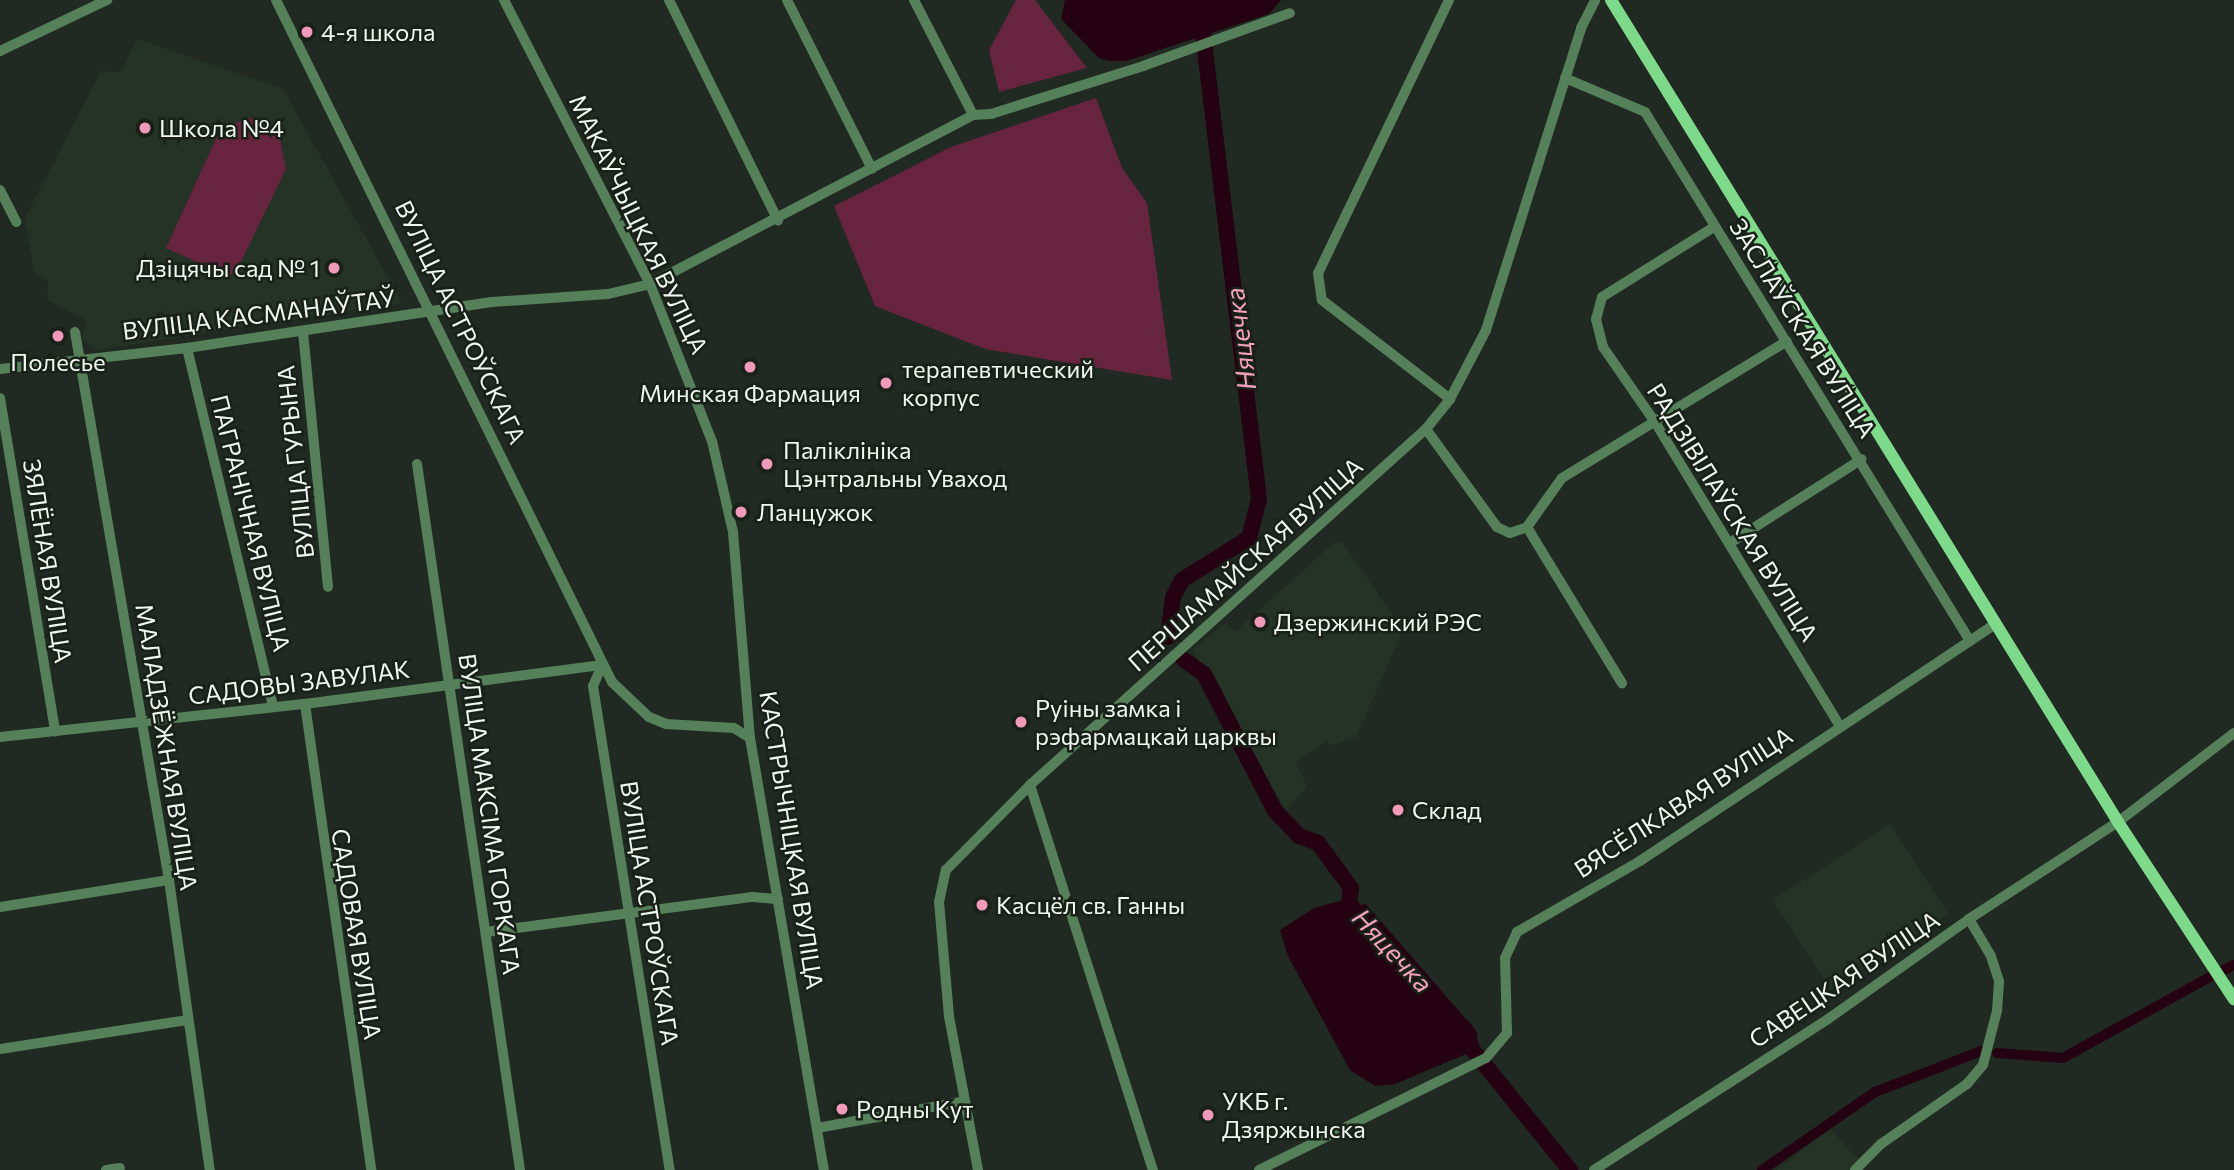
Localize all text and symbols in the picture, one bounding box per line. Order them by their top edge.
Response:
place label: 4-я школа [321,18,435,46]
marker: 4-я школа [299,24,315,40]
street label: МАКАЎЧЫЦКАЯ ВУЛІЦА [564,90,714,358]
place label: Школа №4 [159,114,284,142]
marker: Школа №4 [137,120,153,136]
street label: ВУЛІЦА АСТРОЎСКАГА [390,196,532,448]
street label: ЗАСЛАЎСКАЯ ВУЛІЦА [1724,213,1882,443]
place label: Дзіцячы сад № 1 [136,254,320,282]
marker: Дзіцячы сад № 1 [326,260,342,276]
street label: ВУЛІЦА КАСМАНАЎТАЎ [121,283,397,345]
water label: Няцечка [1218,286,1262,392]
marker: Полесье [50,328,66,344]
place label: Полесье [10,348,106,376]
place label: терапевтический корпус [902,355,1094,411]
marker: Минская Фармация [742,359,758,375]
street label: ВУЛІЦА ГУРЫНА [271,364,319,560]
marker: терапевтический корпус [876,373,896,393]
street label: РАДЗІВІЛАЎСКАЯ ВУЛІЦА [1642,378,1824,646]
place label: Минская Фармация [639,379,861,407]
street label: ПАГРАНІЧНАЯ ВУЛІЦА [205,392,297,654]
place label: Паліклініка Цэнтральны Уваход [783,436,1007,492]
street label: ПЕРШАМАЙСКАЯ ВУЛІЦА [1122,451,1368,677]
marker: Паліклініка Цэнтральны Уваход [757,454,777,474]
street label: ЗЯЛЁНАЯ ВУЛІЦА [18,457,78,665]
place label: Ланцужок [757,498,873,526]
marker: Ланцужок [731,502,751,522]
street label: МАЛАДЗЁЖНАЯ ВУЛІЦА [130,602,204,892]
place label: Дзержинский РЭС [1274,608,1482,636]
marker: Дзержинский РЭС [1252,614,1268,630]
street label: ВУЛІЦА МАКСІМА ГОРКАГА [453,652,527,976]
street label: САДОВЫ ЗАВУЛАК [187,654,411,710]
street label: КАСТРЫЧНІЦКАЯ ВУЛІЦА [754,689,830,991]
place label: Руіны замка і рэфармацкай царквы [1035,694,1277,750]
marker: Руіны замка і рэфармацкай царквы [1013,714,1029,730]
street label: ВЯСЁЛКАВАЯ ВУЛІЦА [1569,721,1797,883]
street label: ВУЛІЦА АСТРОЎСКАГА [615,779,685,1047]
place label: Склад [1412,796,1482,824]
marker: Склад [1390,802,1406,818]
street label: САДОВАЯ ВУЛІЦА [326,827,388,1041]
place label: Касцёл св. Ганны [996,891,1185,919]
marker: Касцёл св. Ганны [974,897,990,913]
water label: Няцечка [1346,902,1440,998]
street label: САВЕЦКАЯ ВУЛІЦА [1743,905,1945,1053]
place label: УКБ г. Дзяржынска [1222,1087,1366,1143]
place label: Родны Кут [856,1095,974,1123]
marker: Родны Кут [834,1101,850,1117]
marker: УКБ г. Дзяржынска [1200,1107,1216,1123]

